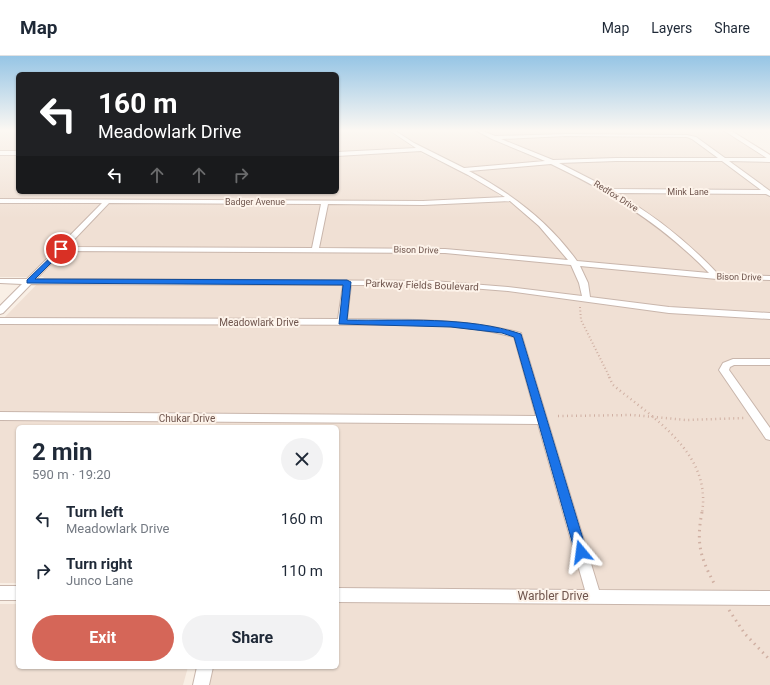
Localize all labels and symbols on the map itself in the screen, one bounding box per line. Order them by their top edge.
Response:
street label: Redfox Drive [592,178,640,214]
street label: Mink Lane [667,187,709,197]
street label: Badger Avenue [225,197,285,207]
pin [44,232,78,266]
street label: Bison Drive [393,245,439,255]
street label: Bison Drive [716,272,762,282]
street label: Parkway Fields Boulevard [365,278,479,292]
street label: Meadowlark Drive [219,317,299,328]
street label: Chukar Drive [159,413,215,424]
position arrow [560,531,602,573]
street label: Warbler Drive [517,589,589,603]

